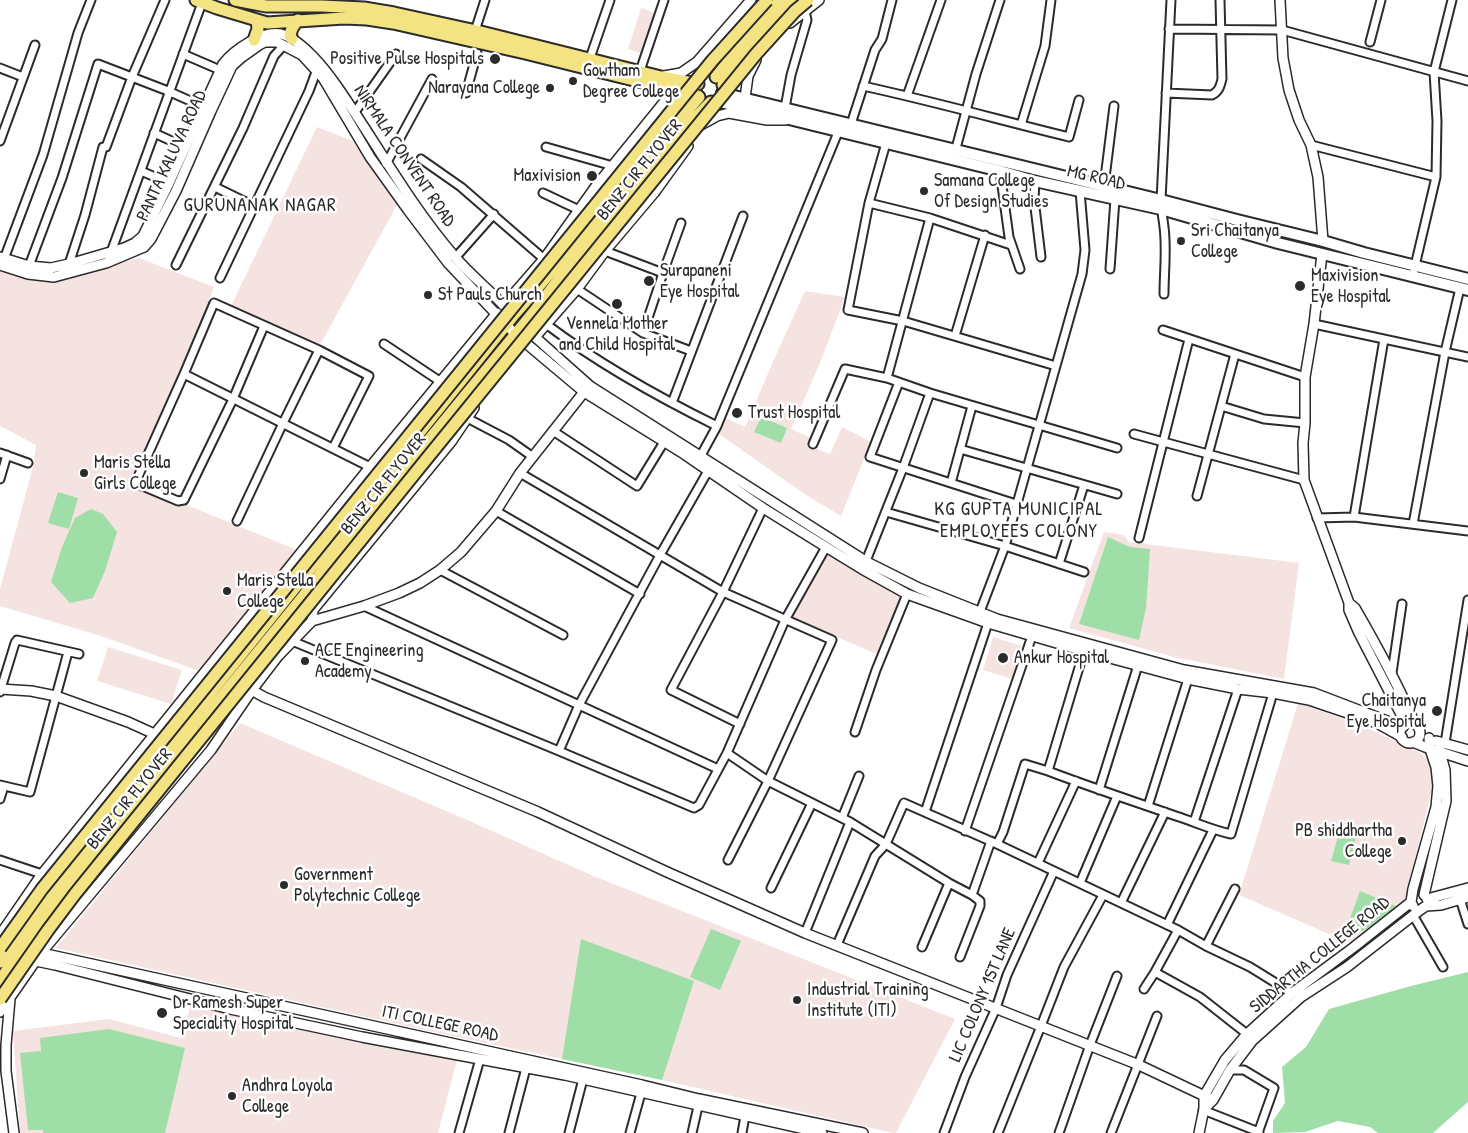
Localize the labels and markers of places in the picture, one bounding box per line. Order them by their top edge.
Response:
place label: Positive Pulse Hospitals [330,48,484,70]
marker: Positive Pulse Hospitals [488,52,502,66]
place label: Gowtham Degree College [583,60,679,102]
marker: Gowtham Degree College [567,75,579,87]
place label: Narayana College [428,77,540,99]
marker: Narayana College [544,82,556,94]
place label: Maxivision [514,165,581,187]
marker: Maxivision [585,169,599,183]
place label: Samana College Of Design Studies [934,170,1048,212]
marker: Samana College Of Design Studies [918,185,930,197]
place label: Sri Chaitanya College [1191,220,1279,262]
marker: Sri Chaitanya College [1175,235,1187,247]
place label: Surapaneni Eye Hospital [660,260,739,302]
place label: Maxivision Eye Hospital [1311,265,1390,308]
marker: Surapaneni Eye Hospital [642,274,656,288]
marker: Maxivision Eye Hospital [1293,279,1307,293]
place label: St Pauls Church [438,284,541,306]
marker: St Pauls Church [422,289,434,301]
marker: Vennela Mother and Child Hospital [610,297,624,311]
place label: Vennela Mother and Child Hospital [559,313,675,356]
place label: Trust Hospital [748,402,840,424]
marker: Trust Hospital [730,406,744,420]
place label: Maris Stella Girls College [94,452,177,494]
marker: Maris Stella Girls College [78,467,90,479]
place label: Maris Stella College [237,570,313,612]
marker: Maris Stella College [221,585,233,597]
place label: ACE Engineering Academy [315,640,423,682]
place label: Ankur Hospital [1014,647,1109,669]
marker: Ankur Hospital [996,651,1010,665]
marker: ACE Engineering Academy [299,655,311,667]
place label: Chaitanya Eye Hospital [1347,690,1426,732]
marker: Chaitanya Eye Hospital [1430,704,1444,718]
place label: PB shiddhartha College [1295,820,1392,862]
marker: PB shiddhartha College [1396,835,1408,847]
place label: Government Polytechnic College [294,864,421,906]
marker: Government Polytechnic College [278,879,290,891]
place label: Industrial Training Institute (ITI) [807,979,928,1022]
place label: Dr Ramesh Super Speciality Hospital [173,992,293,1034]
marker: Industrial Training Institute (ITI) [791,994,803,1006]
marker: Dr Ramesh Super Speciality Hospital [155,1006,169,1020]
place label: Andhra Loyola College [242,1075,332,1118]
marker: Andhra Loyola College [226,1090,238,1102]

